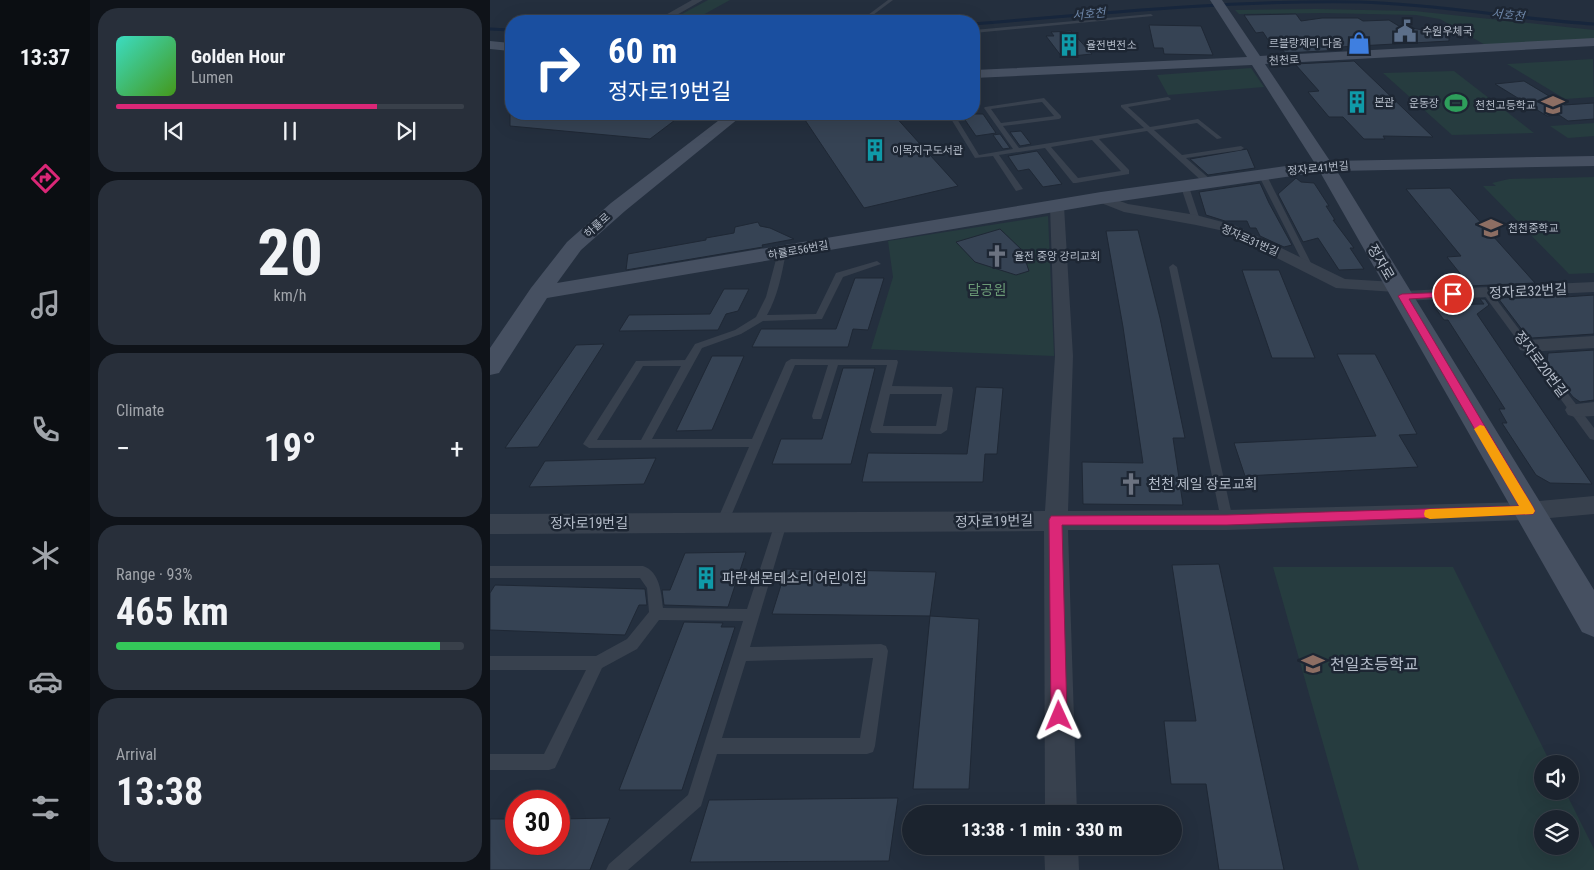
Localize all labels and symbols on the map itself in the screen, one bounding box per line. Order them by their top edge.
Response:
water label: 서호천 [1072,5,1108,22]
water label: 서호천 [1491,6,1527,24]
public building icon: 수원우체국 [1392,18,1418,44]
place label: 수원우체국 [1422,25,1473,38]
shop icon: 르블랑제리 다움 [1346,30,1372,56]
building icon: 율전변전소 [1056,32,1082,58]
place label: 르블랑제리 다움 [1269,37,1342,50]
place label: 율전변전소 [1086,39,1137,52]
street label: 천천로 [1269,53,1300,68]
building icon: 본관 [1344,89,1370,115]
sports icon: 운동장 [1443,90,1469,116]
school or university icon: 천천고등학교 [1540,92,1566,118]
place label: 본관 [1374,96,1394,109]
place label: 운동장 [1409,97,1439,110]
place label: 천천고등학교 [1475,99,1536,112]
building icon: 이목지구도서관 [862,137,888,163]
place label: 이목지구도서관 [892,144,963,157]
street label: 정자로41번길 [1287,159,1349,178]
street label: 하률로 [582,210,613,240]
school or university icon: 천천중학교 [1478,215,1504,241]
street label: 정자로31번길 [1219,222,1281,259]
place label: 천천중학교 [1508,222,1559,235]
street label: 하률로56번길 [767,239,829,262]
street label: 정자로 [1364,241,1398,283]
church icon: 율전 중앙 강리교회 [984,243,1010,269]
place label: 율전 중앙 강리교회 [1014,250,1100,263]
pin [1432,273,1474,315]
street label: 정자로32번길 [1489,281,1567,301]
park label: 달공원 [968,282,1006,298]
street label: 정자로20번길 [1511,328,1571,400]
church icon: 천천 제일 장로교회 [1118,471,1144,497]
place label: 천천 제일 장로교회 [1148,476,1257,492]
street label: 정자로19번길 [955,512,1033,530]
street label: 정자로19번길 [550,515,628,531]
building icon: 파란샘몬테소리 어린이집 [693,565,719,591]
place label: 파란샘몬테소리 어린이집 [722,570,867,586]
school or university icon: 천일초등학교 [1300,651,1326,677]
place label: 천일초등학교 [1330,655,1418,674]
position arrow [1032,689,1084,741]
speed limit sign: 30 [505,790,570,855]

